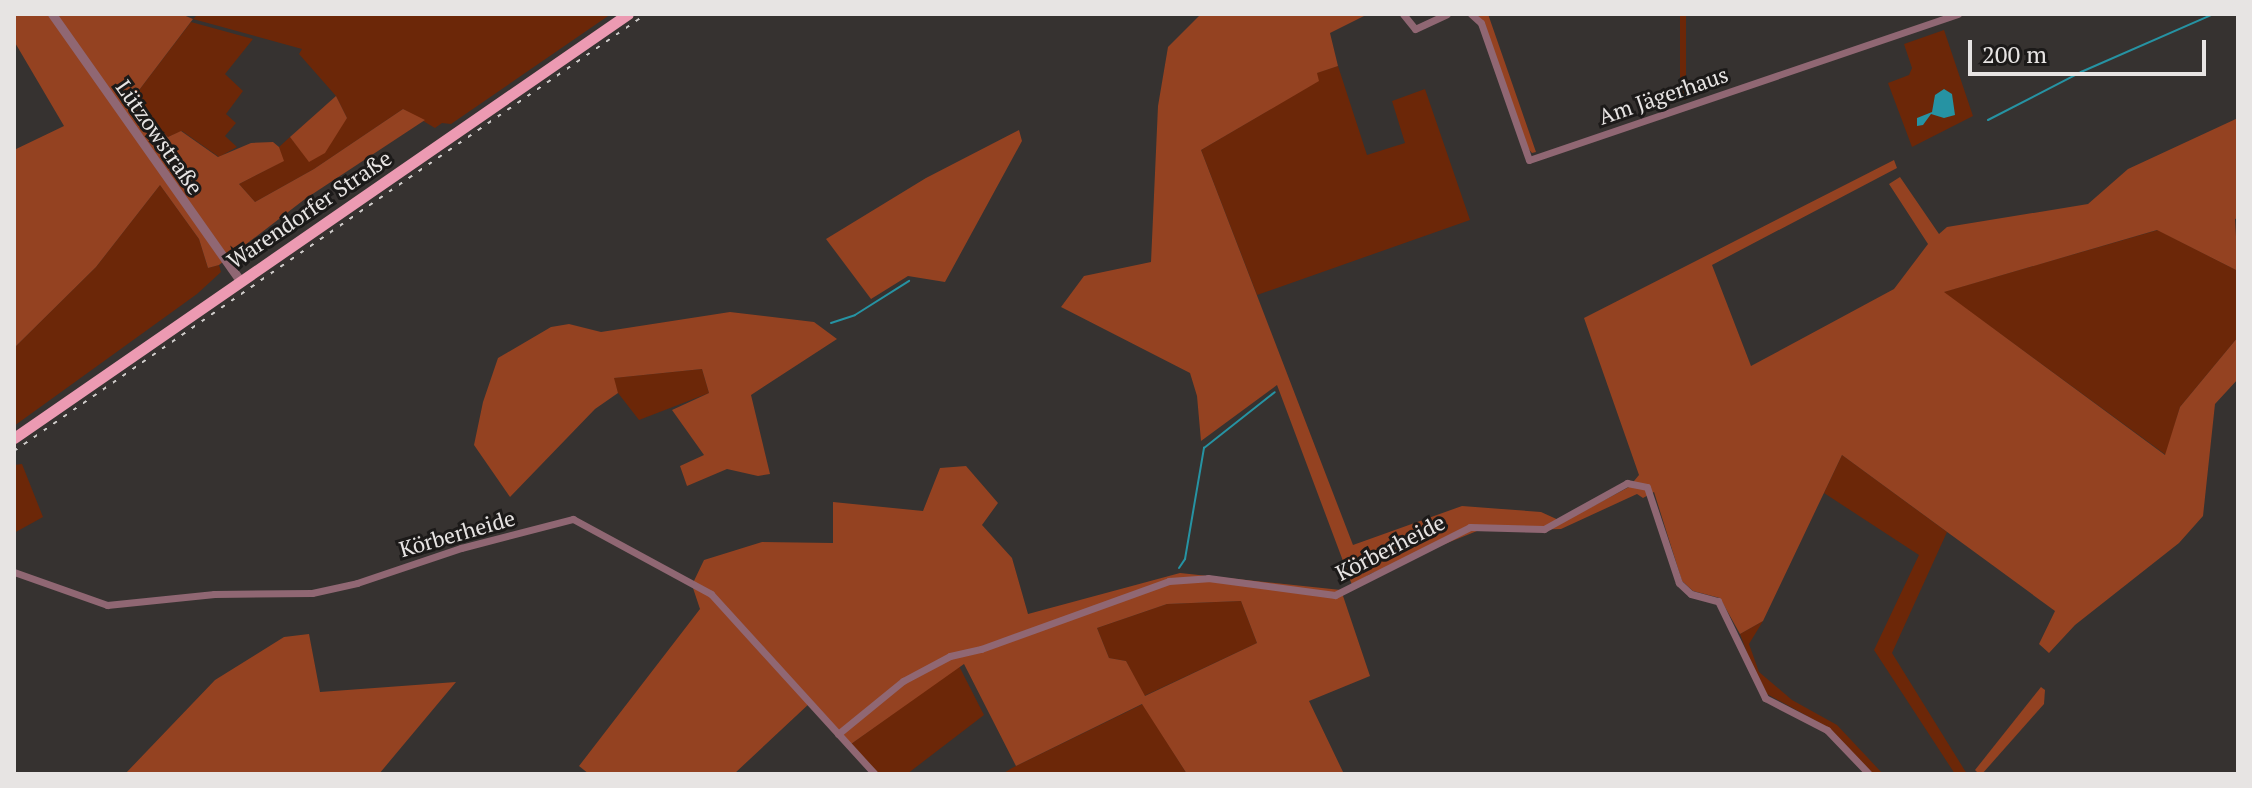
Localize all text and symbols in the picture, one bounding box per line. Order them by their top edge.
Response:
scale bar [1972,24,2210,74]
text: 200 m [1982,38,2047,70]
street label: Am Jägerhaus [1595,61,1731,129]
street label: Lützowstraße [111,75,209,199]
street label: Warendorfer Straße [222,144,396,274]
street label: Körberheide [396,504,518,562]
street label: Körberheide [1331,508,1449,586]

